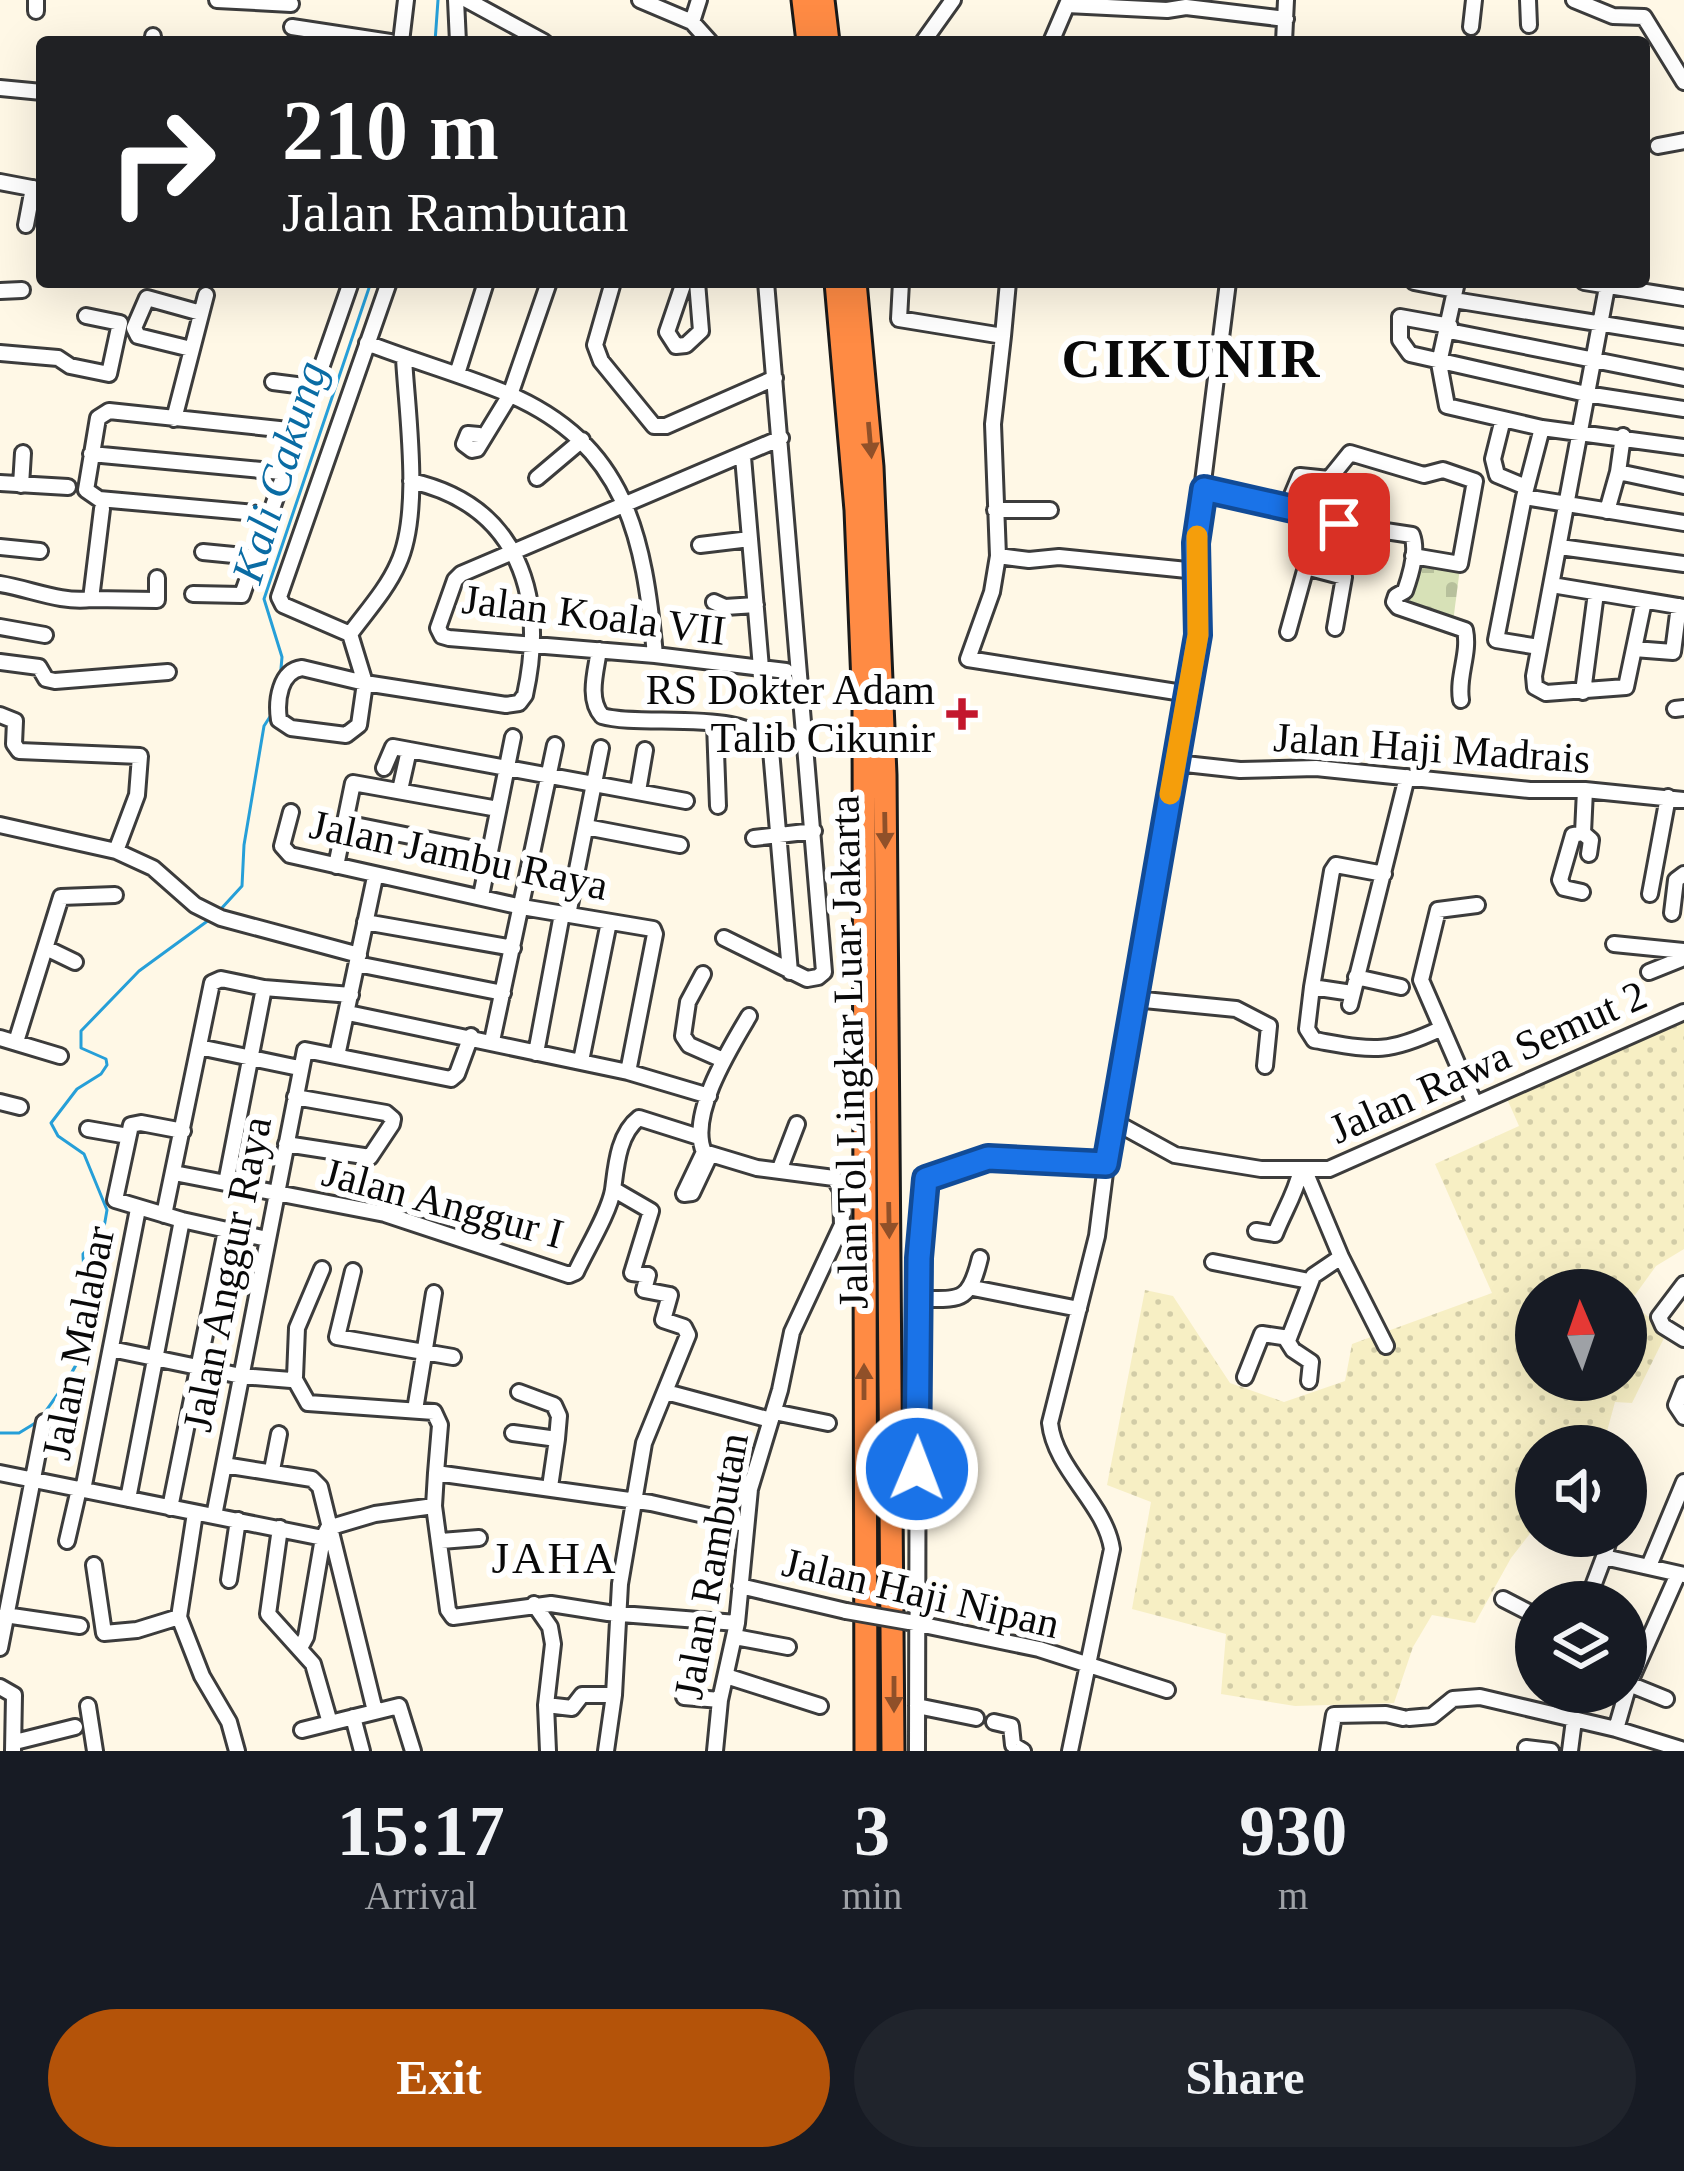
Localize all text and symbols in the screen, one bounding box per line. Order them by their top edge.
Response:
icon: right [84,84,240,240]
text: 210 m [282,84,499,177]
text: Jalan Rambutan [282,183,628,243]
district label: CIKUNIR [1061,329,1323,389]
water label: Kali Cakung [221,355,336,590]
one-way arrow [861,422,880,459]
pin [1288,473,1390,575]
icon: arrive [1306,491,1372,557]
street label: Jalan Koala VII [460,576,728,654]
place label: RS Dokter Adam Talib Cikunir [646,667,935,761]
marker: RS Dokter Adam Talib Cikunir [946,698,978,730]
street label: Jalan Haji Madrais [1272,714,1592,782]
street label: Jalan Tol Lingkar Luar Jakarta [822,794,876,1309]
street label: Jalan Jambu Raya [306,801,612,909]
one-way arrow [876,812,895,850]
street label: Jalan Rawa Semut 2 [1323,971,1653,1153]
street label: Jalan Anggur Raya [174,1112,280,1435]
street label: Jalan Anggur I [318,1149,568,1257]
one-way arrow [880,1202,899,1240]
street label: Jalan Malabar [33,1222,123,1464]
north arrow [1515,1269,1647,1401]
map controls [1515,1269,1647,1713]
one-way arrow [854,1362,874,1400]
position arrow [854,1406,980,1532]
button: sound [1515,1425,1647,1557]
street label: Jalan Rambutan [665,1429,757,1703]
district label: JAHA [491,1533,619,1583]
street label: Jalan Haji Nipan [778,1539,1064,1647]
button: layers [1515,1581,1647,1713]
one-way arrow [884,1676,904,1714]
text: 15:17 [337,1791,505,1871]
text: 3 [854,1791,890,1871]
text: 930 [1239,1791,1347,1871]
text: Arrival [365,1874,477,1917]
text: min [842,1874,902,1917]
text: m [1278,1874,1308,1917]
button: Exit [48,2009,830,2147]
button: Share [854,2009,1636,2147]

